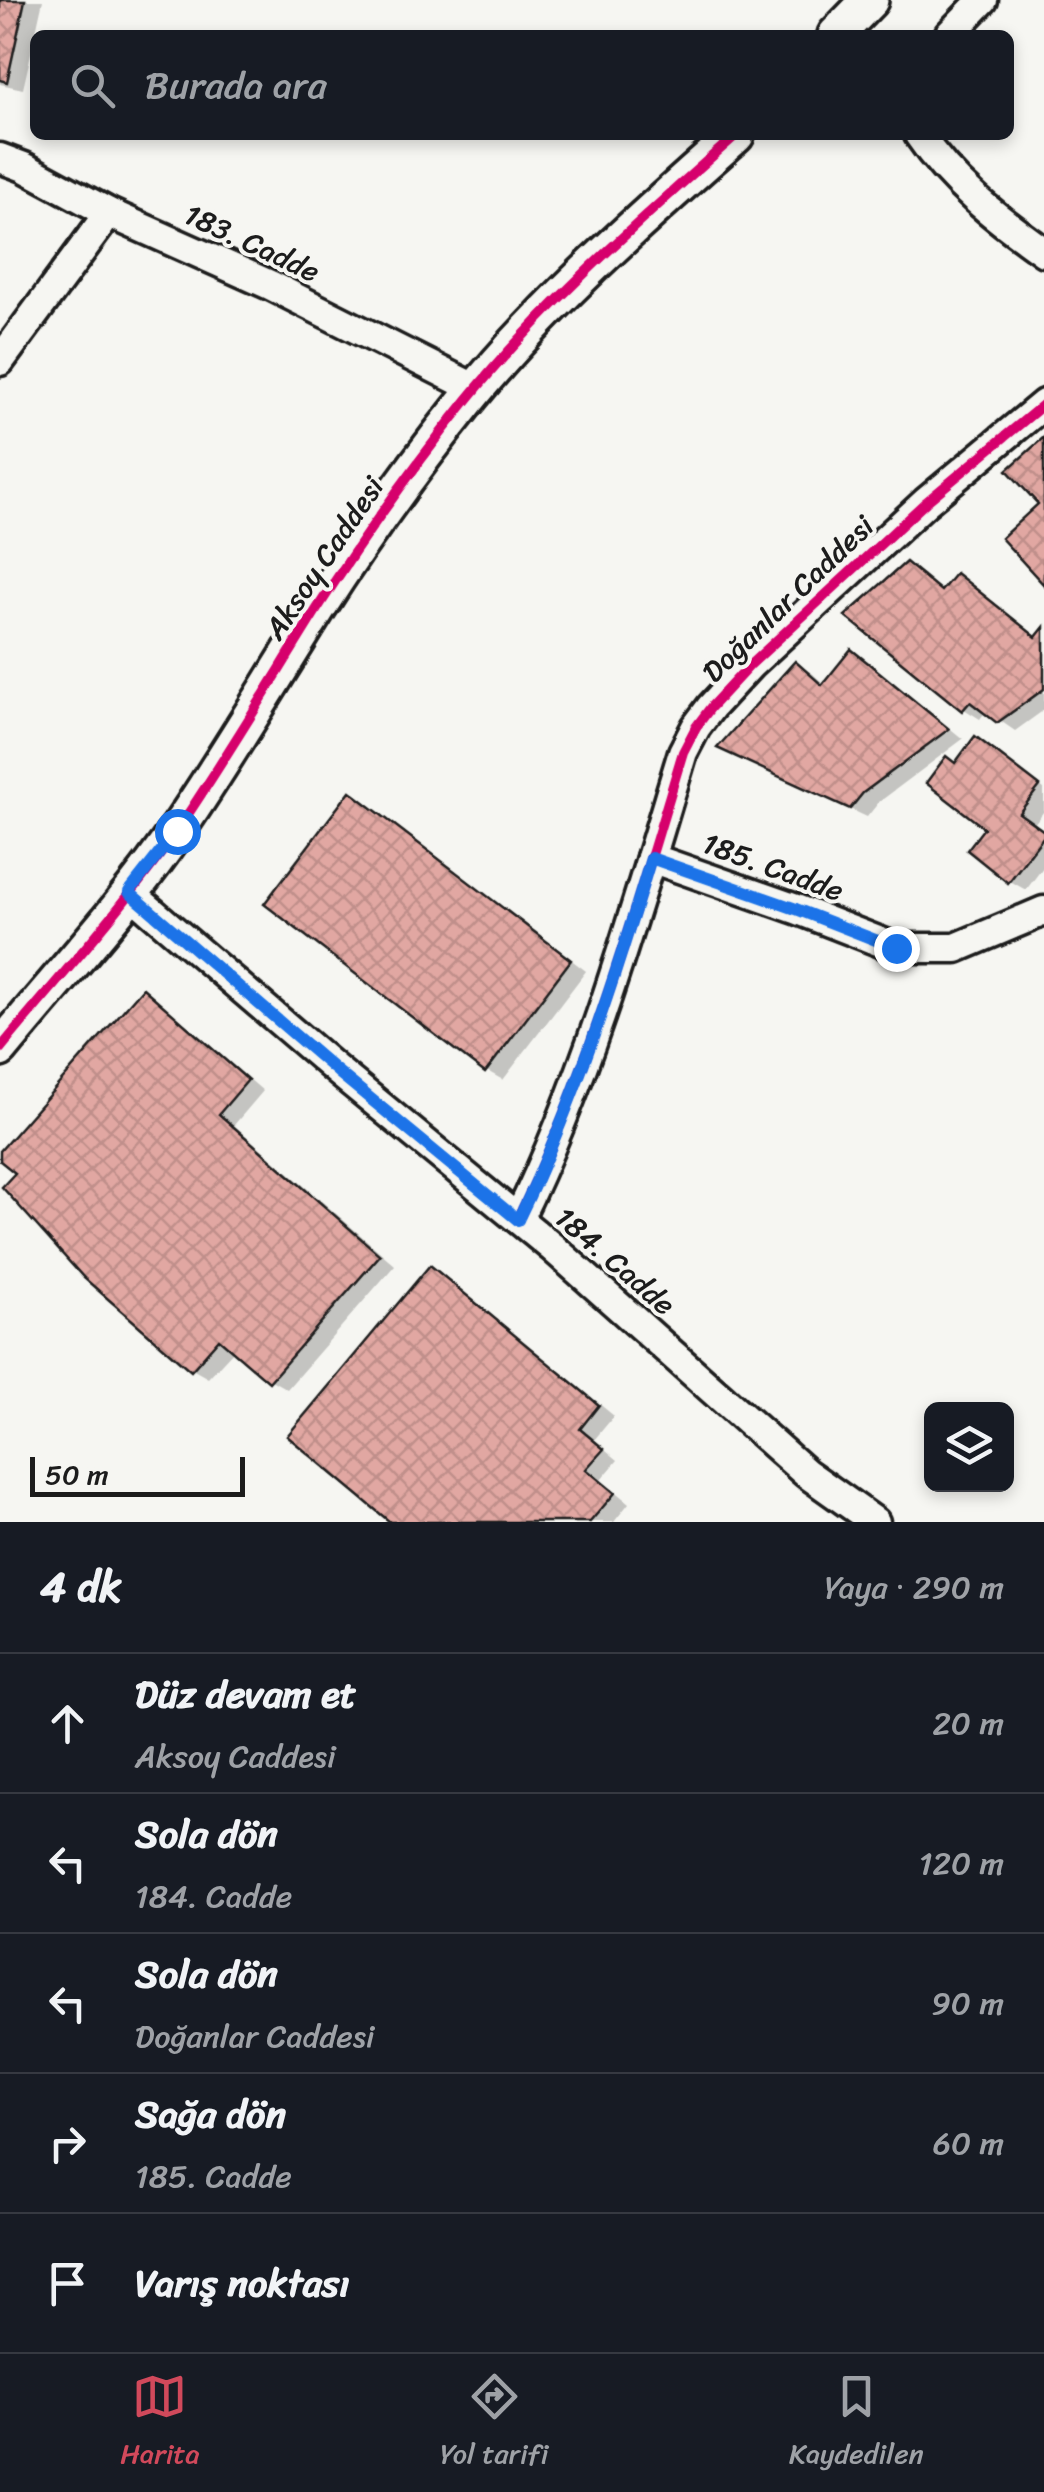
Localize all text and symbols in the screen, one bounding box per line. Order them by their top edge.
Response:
search box [30,30,1014,140]
text: Burada ara [145,52,327,119]
icon: search [65,58,120,113]
street label: 183. Cadde [175,188,329,298]
street label: Aksoy Caddesi [248,463,400,652]
street label: Doğanlar Caddesi [688,501,888,696]
route start [155,809,201,855]
street label: 185. Cadde [695,816,851,918]
route end [874,926,920,972]
street label: 184. Cadde [542,1192,688,1330]
map controls [924,1402,1014,1492]
button: layers [924,1402,1014,1492]
text: 50 m [45,1450,109,1499]
scale bar [30,1452,245,1496]
text: 4 dk [40,1550,122,1624]
text: Yaya · 290 m [825,1559,1004,1616]
text: Düz devam et [135,1661,356,1728]
text: 20 m [932,1695,1004,1752]
icon: ahead [40,1696,95,1751]
text: Aksoy Caddesi [135,1728,336,1785]
text: Sola dön [135,1801,278,1868]
text: 120 m [919,1835,1004,1892]
icon: left [40,1836,95,1891]
text: 184. Cadde [135,1868,292,1925]
text: Sola dön [135,1941,278,2008]
text: 90 m [931,1975,1004,2032]
icon: left [40,1976,95,2031]
text: Doğanlar Caddesi [135,2008,375,2065]
text: Sağa dön [135,2081,286,2148]
text: 60 m [933,2115,1004,2172]
icon: right [40,2116,95,2171]
text: 185. Cadde [135,2148,292,2205]
text: Varış noktası [135,2250,350,2317]
icon: arrive [40,2256,95,2311]
tab: Harita [120,2369,200,2478]
tab: Yol tarifi [440,2369,548,2478]
tab: Kaydedilen [789,2369,924,2478]

